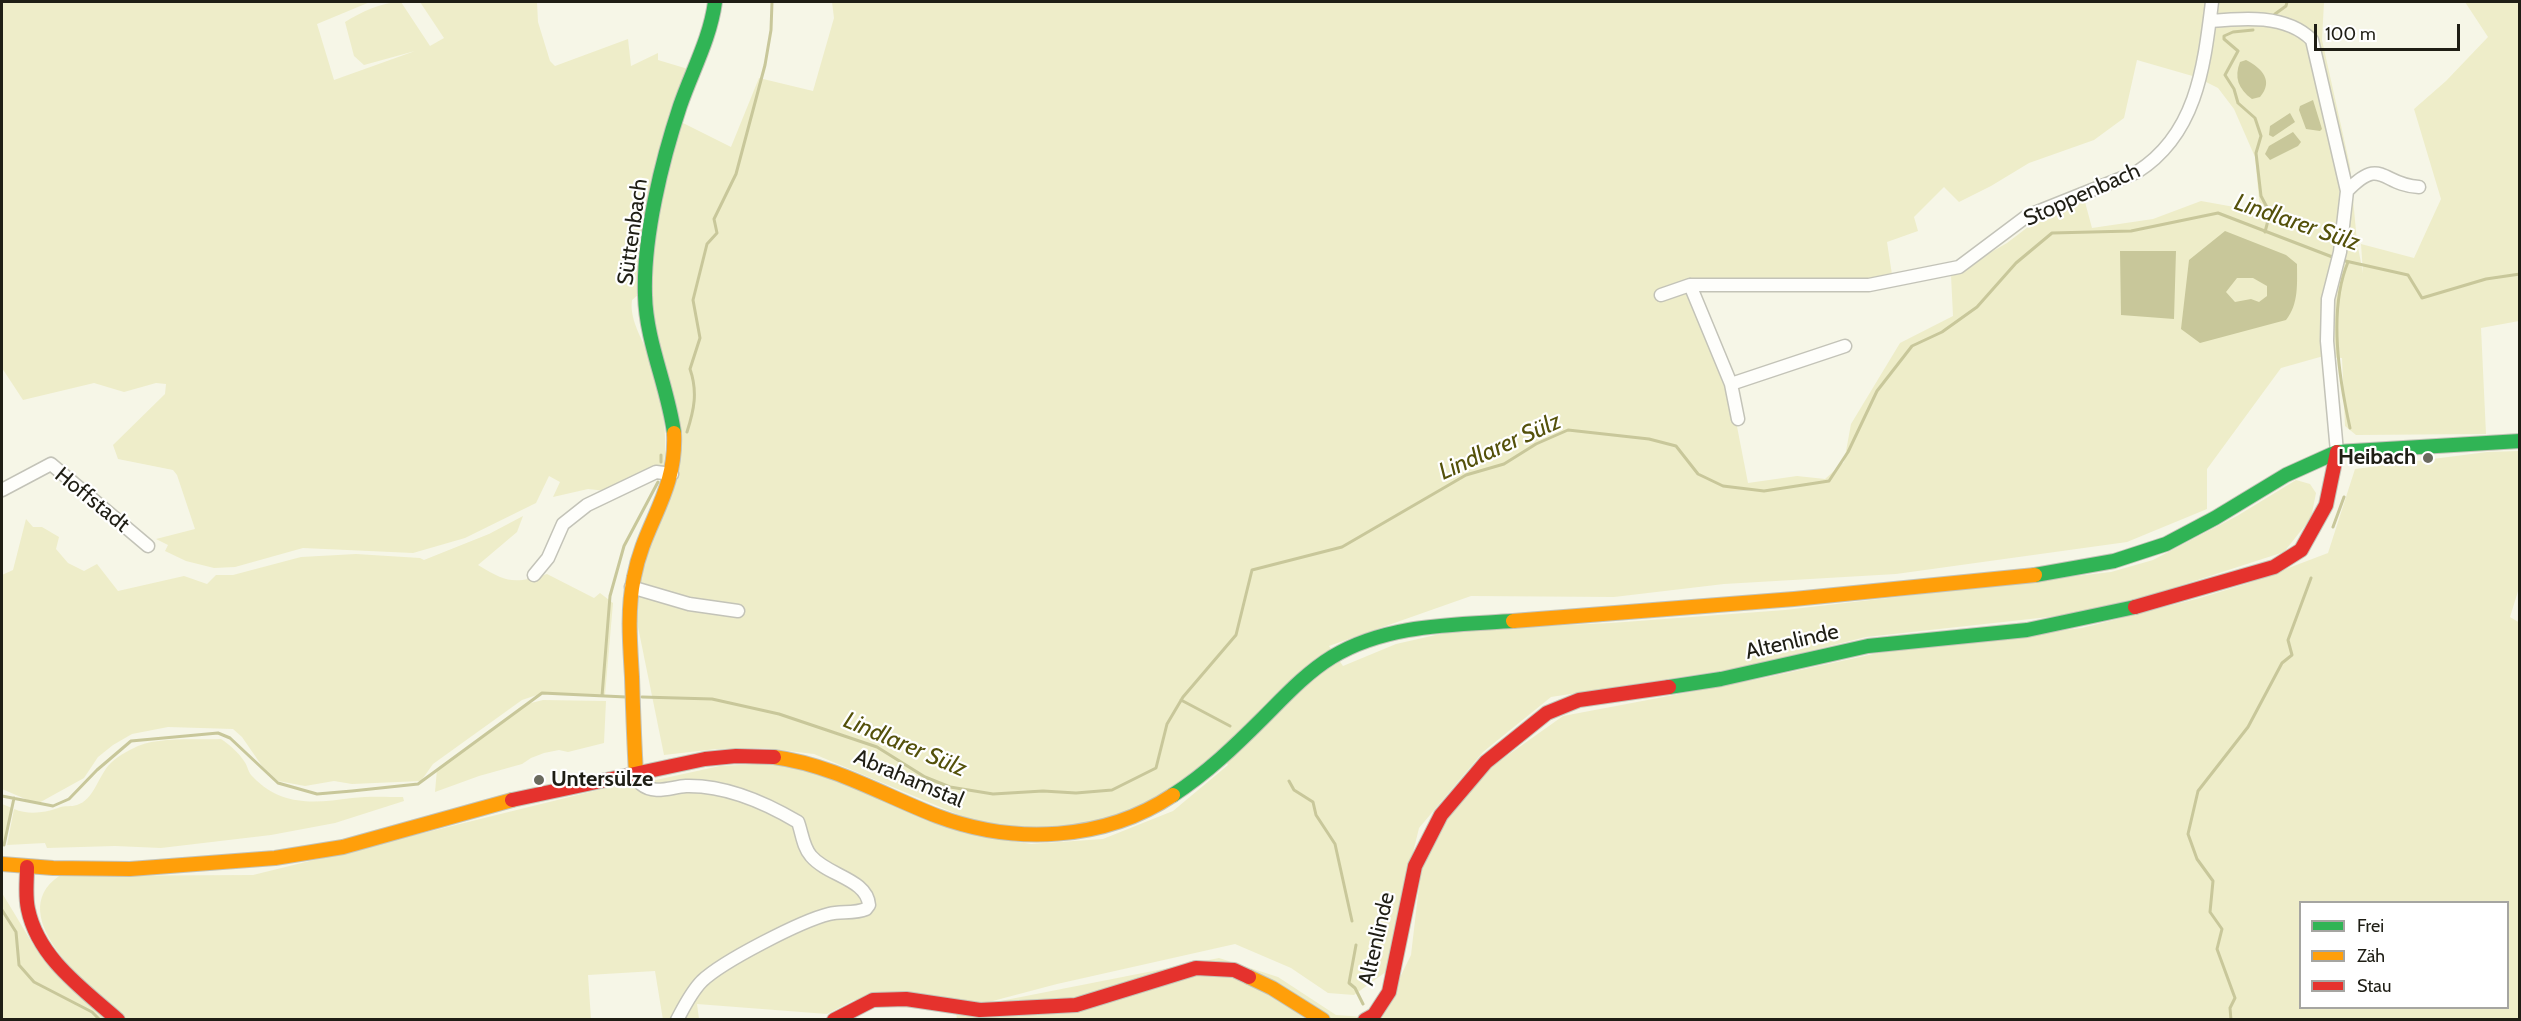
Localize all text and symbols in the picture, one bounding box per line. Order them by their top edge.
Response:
scale bar [2317,12,2462,50]
text: 100 m [2325,23,2376,45]
street label: Stoppenbach [2020,158,2144,232]
street label: Süttenbach [612,177,654,287]
water label: Lindlarer Sülz [2230,188,2364,258]
water label: Lindlarer Sülz [1434,407,1566,487]
place label: Heibach [2338,445,2416,471]
marker: Heibach [2421,451,2435,465]
street label: Hoffstadt [49,462,135,538]
street label: Altenlinde [1743,618,1841,666]
water label: Lindlarer Sülz [839,706,971,784]
street label: Abrahamstal [850,744,968,814]
place label: Untersülze [551,767,653,793]
marker: Untersülze [532,773,546,787]
street label: Altenlinde [1353,890,1401,988]
legend [2299,901,2509,1009]
text: Frei [2357,915,2384,937]
text: Zäh [2357,945,2385,967]
text: Stau [2357,975,2391,997]

